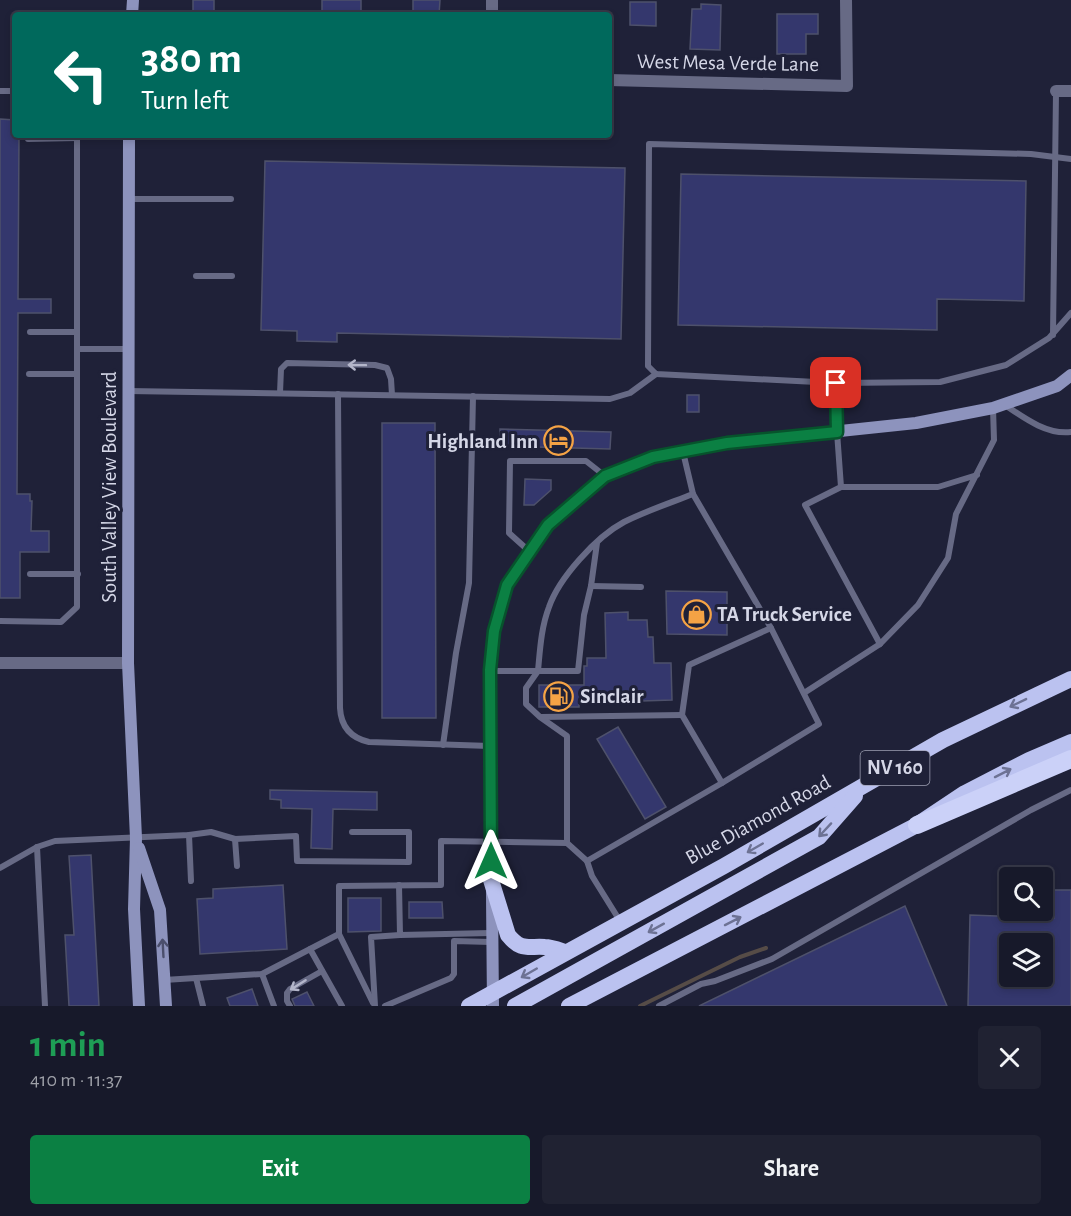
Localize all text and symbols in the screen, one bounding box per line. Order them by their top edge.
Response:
icon: left [42,36,120,114]
text: 380 m [141,38,242,80]
street label: West Mesa Verde Lane [637,51,819,75]
text: Turn left [141,87,229,114]
pin [810,357,861,408]
one-way arrow [347,359,367,370]
icon: arrive [819,366,852,399]
street label: South Valley View Boulevard [99,371,120,603]
hotel icon: Highland Inn [543,425,575,457]
place label: Highland Inn [427,431,538,452]
shop icon: TA Truck Service [680,598,712,630]
place label: TA Truck Service [717,604,852,625]
fuel station icon: Sinclair [543,680,575,712]
place label: Sinclair [580,686,644,707]
one-way arrow [1009,698,1027,710]
road number: NV 160 [860,751,930,785]
one-way arrow [994,767,1012,779]
street label: Blue Diamond Road [682,771,834,869]
one-way arrow [818,823,832,838]
position arrow [459,829,523,893]
one-way arrow [747,842,764,854]
map controls [999,867,1053,987]
button: search [999,867,1053,921]
one-way arrow [724,915,741,927]
one-way arrow [648,923,666,934]
button: layers [999,933,1053,987]
one-way arrow [157,938,168,958]
one-way arrow [520,967,537,979]
one-way arrow [290,979,307,991]
button: close [978,1026,1041,1089]
text: 1 min [30,1027,106,1063]
text: 410 m · 11:37 [30,1070,122,1090]
button: Exit [30,1135,530,1204]
button: Share [542,1135,1041,1204]

